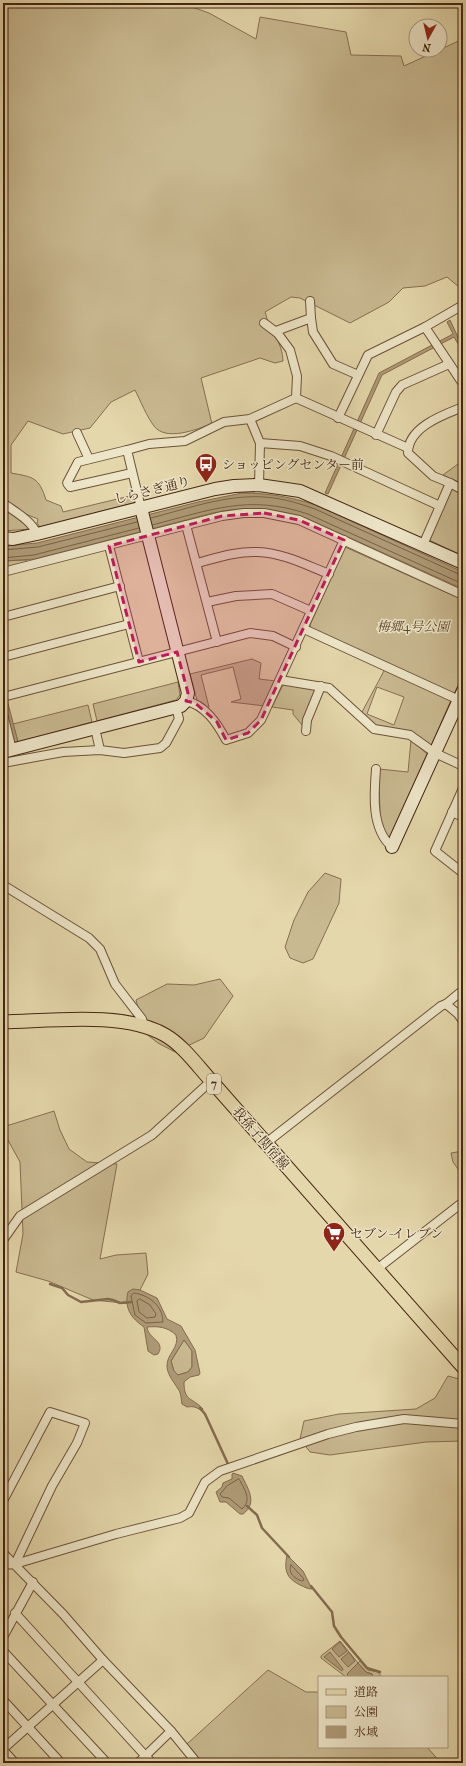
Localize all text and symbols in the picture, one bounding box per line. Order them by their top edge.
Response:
north arrow [408,18,448,58]
text: N [421,40,432,54]
bus stop icon: ショッピングセンター前 [193,451,219,484]
place label: ショッピングセンター前 [222,457,364,472]
street label: しらさぎ通り [112,473,192,507]
park label: 梅郷4号公園 [377,619,451,634]
road number: 7 [207,1074,221,1094]
street label: 我孫子関宿線 [230,1104,292,1172]
supermarket icon: セブン-イレブン [321,1220,347,1253]
place label: セブン-イレブン [350,1226,443,1241]
legend [318,1676,448,1748]
text: 道路 [354,1685,378,1699]
text: 公園 [354,1705,378,1719]
text: 水域 [354,1725,378,1739]

